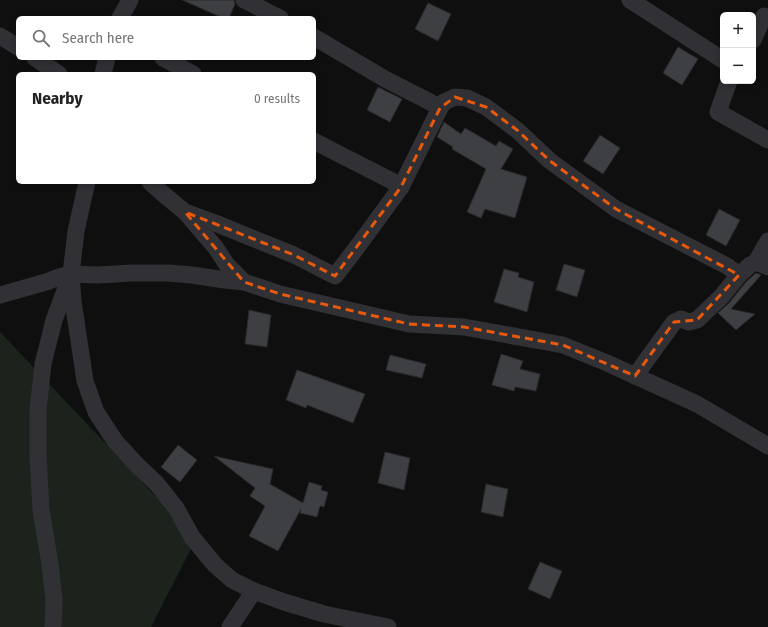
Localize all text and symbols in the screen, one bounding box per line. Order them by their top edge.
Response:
map controls [720,12,756,84]
button: + [720,12,756,48]
search box [16,16,316,60]
icon: search [30,27,52,49]
text: Search here [62,29,134,47]
button: − [720,48,756,84]
text: Nearby [32,88,83,109]
text: 0 results [254,91,300,106]

